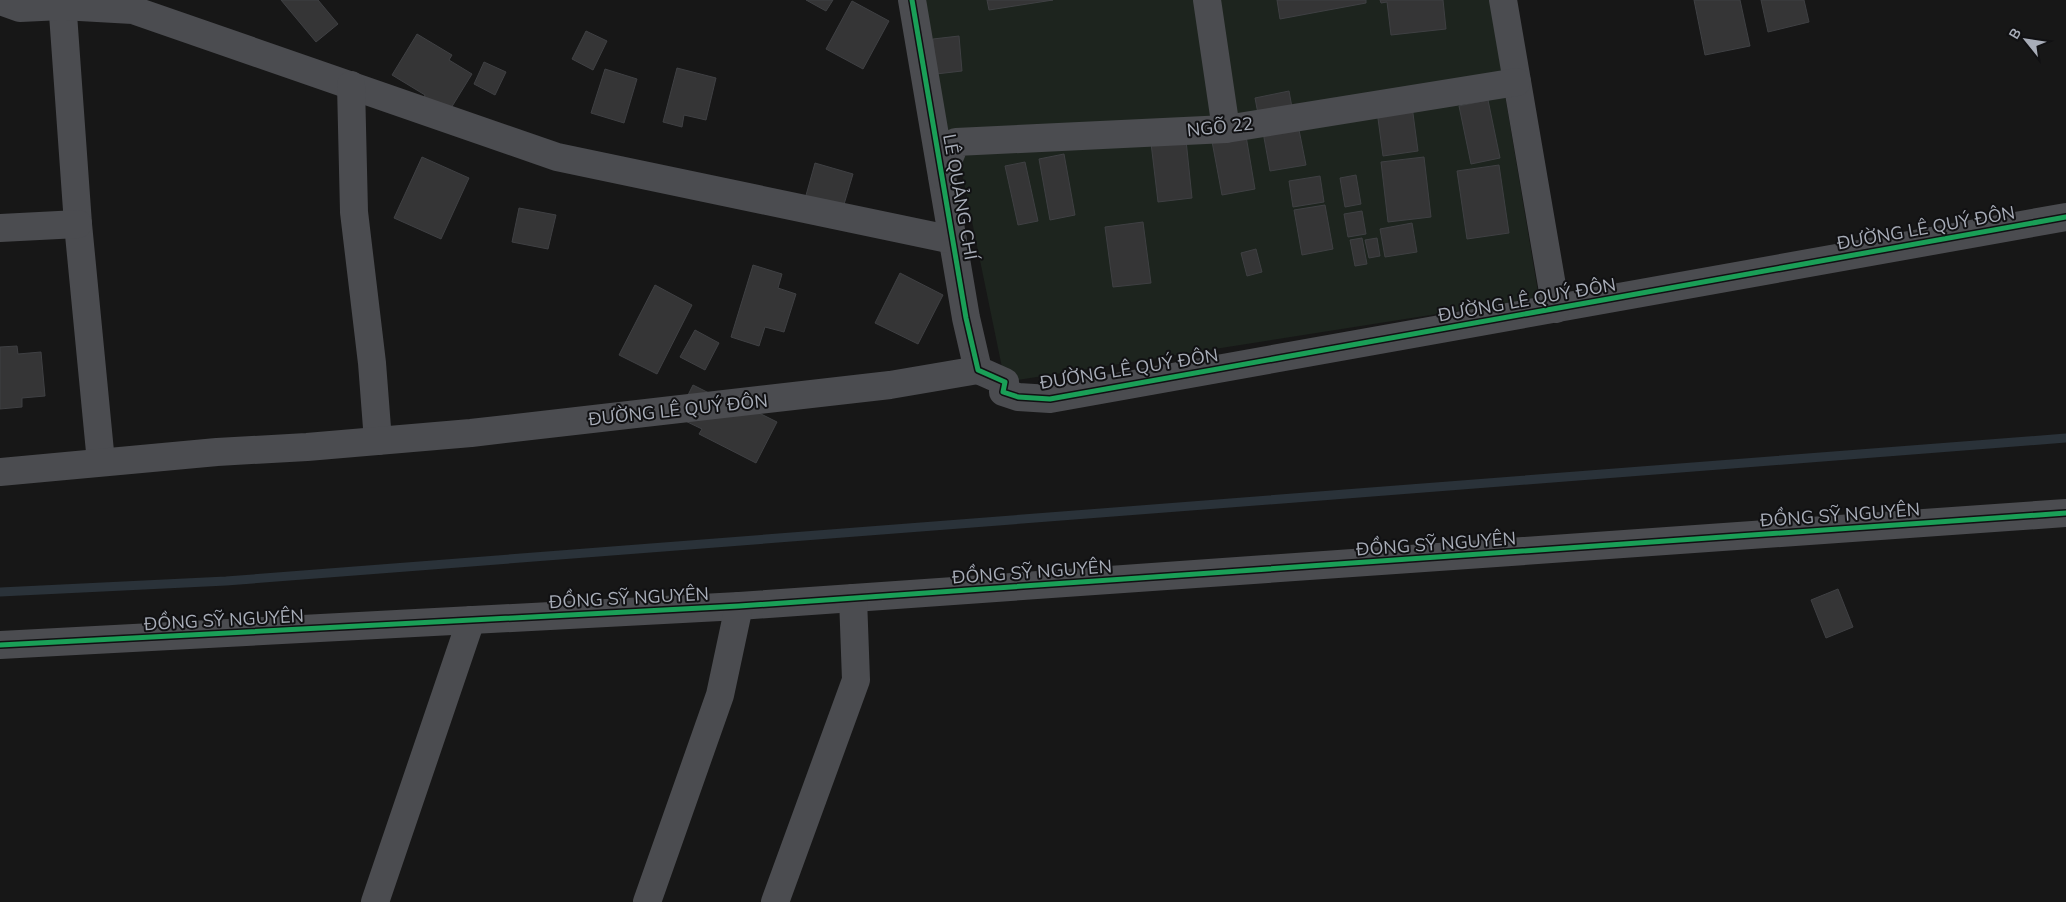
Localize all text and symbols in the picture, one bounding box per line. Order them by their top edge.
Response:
north arrow [2001,15,2051,65]
text: B [2005,25,2025,42]
street label: NGÕ 22 [1186,112,1254,141]
street label: LÊ QUẢNG CHÍ [938,132,983,263]
street label: ĐƯỜNG LÊ QUÝ ĐÔN [1835,201,2017,254]
street label: ĐƯỜNG LÊ QUÝ ĐÔN [1436,273,1618,326]
street label: ĐƯỜNG LÊ QUÝ ĐÔN [1038,343,1220,394]
street label: ĐƯỜNG LÊ QUÝ ĐÔN [587,389,769,430]
street label: ĐỒNG SỸ NGUYÊN [1759,497,1921,532]
street label: ĐỒNG SỸ NGUYÊN [1355,526,1517,561]
street label: ĐỒNG SỸ NGUYÊN [951,554,1113,589]
street label: ĐỒNG SỸ NGUYÊN [548,582,710,613]
street label: ĐỒNG SỸ NGUYÊN [143,604,305,635]

